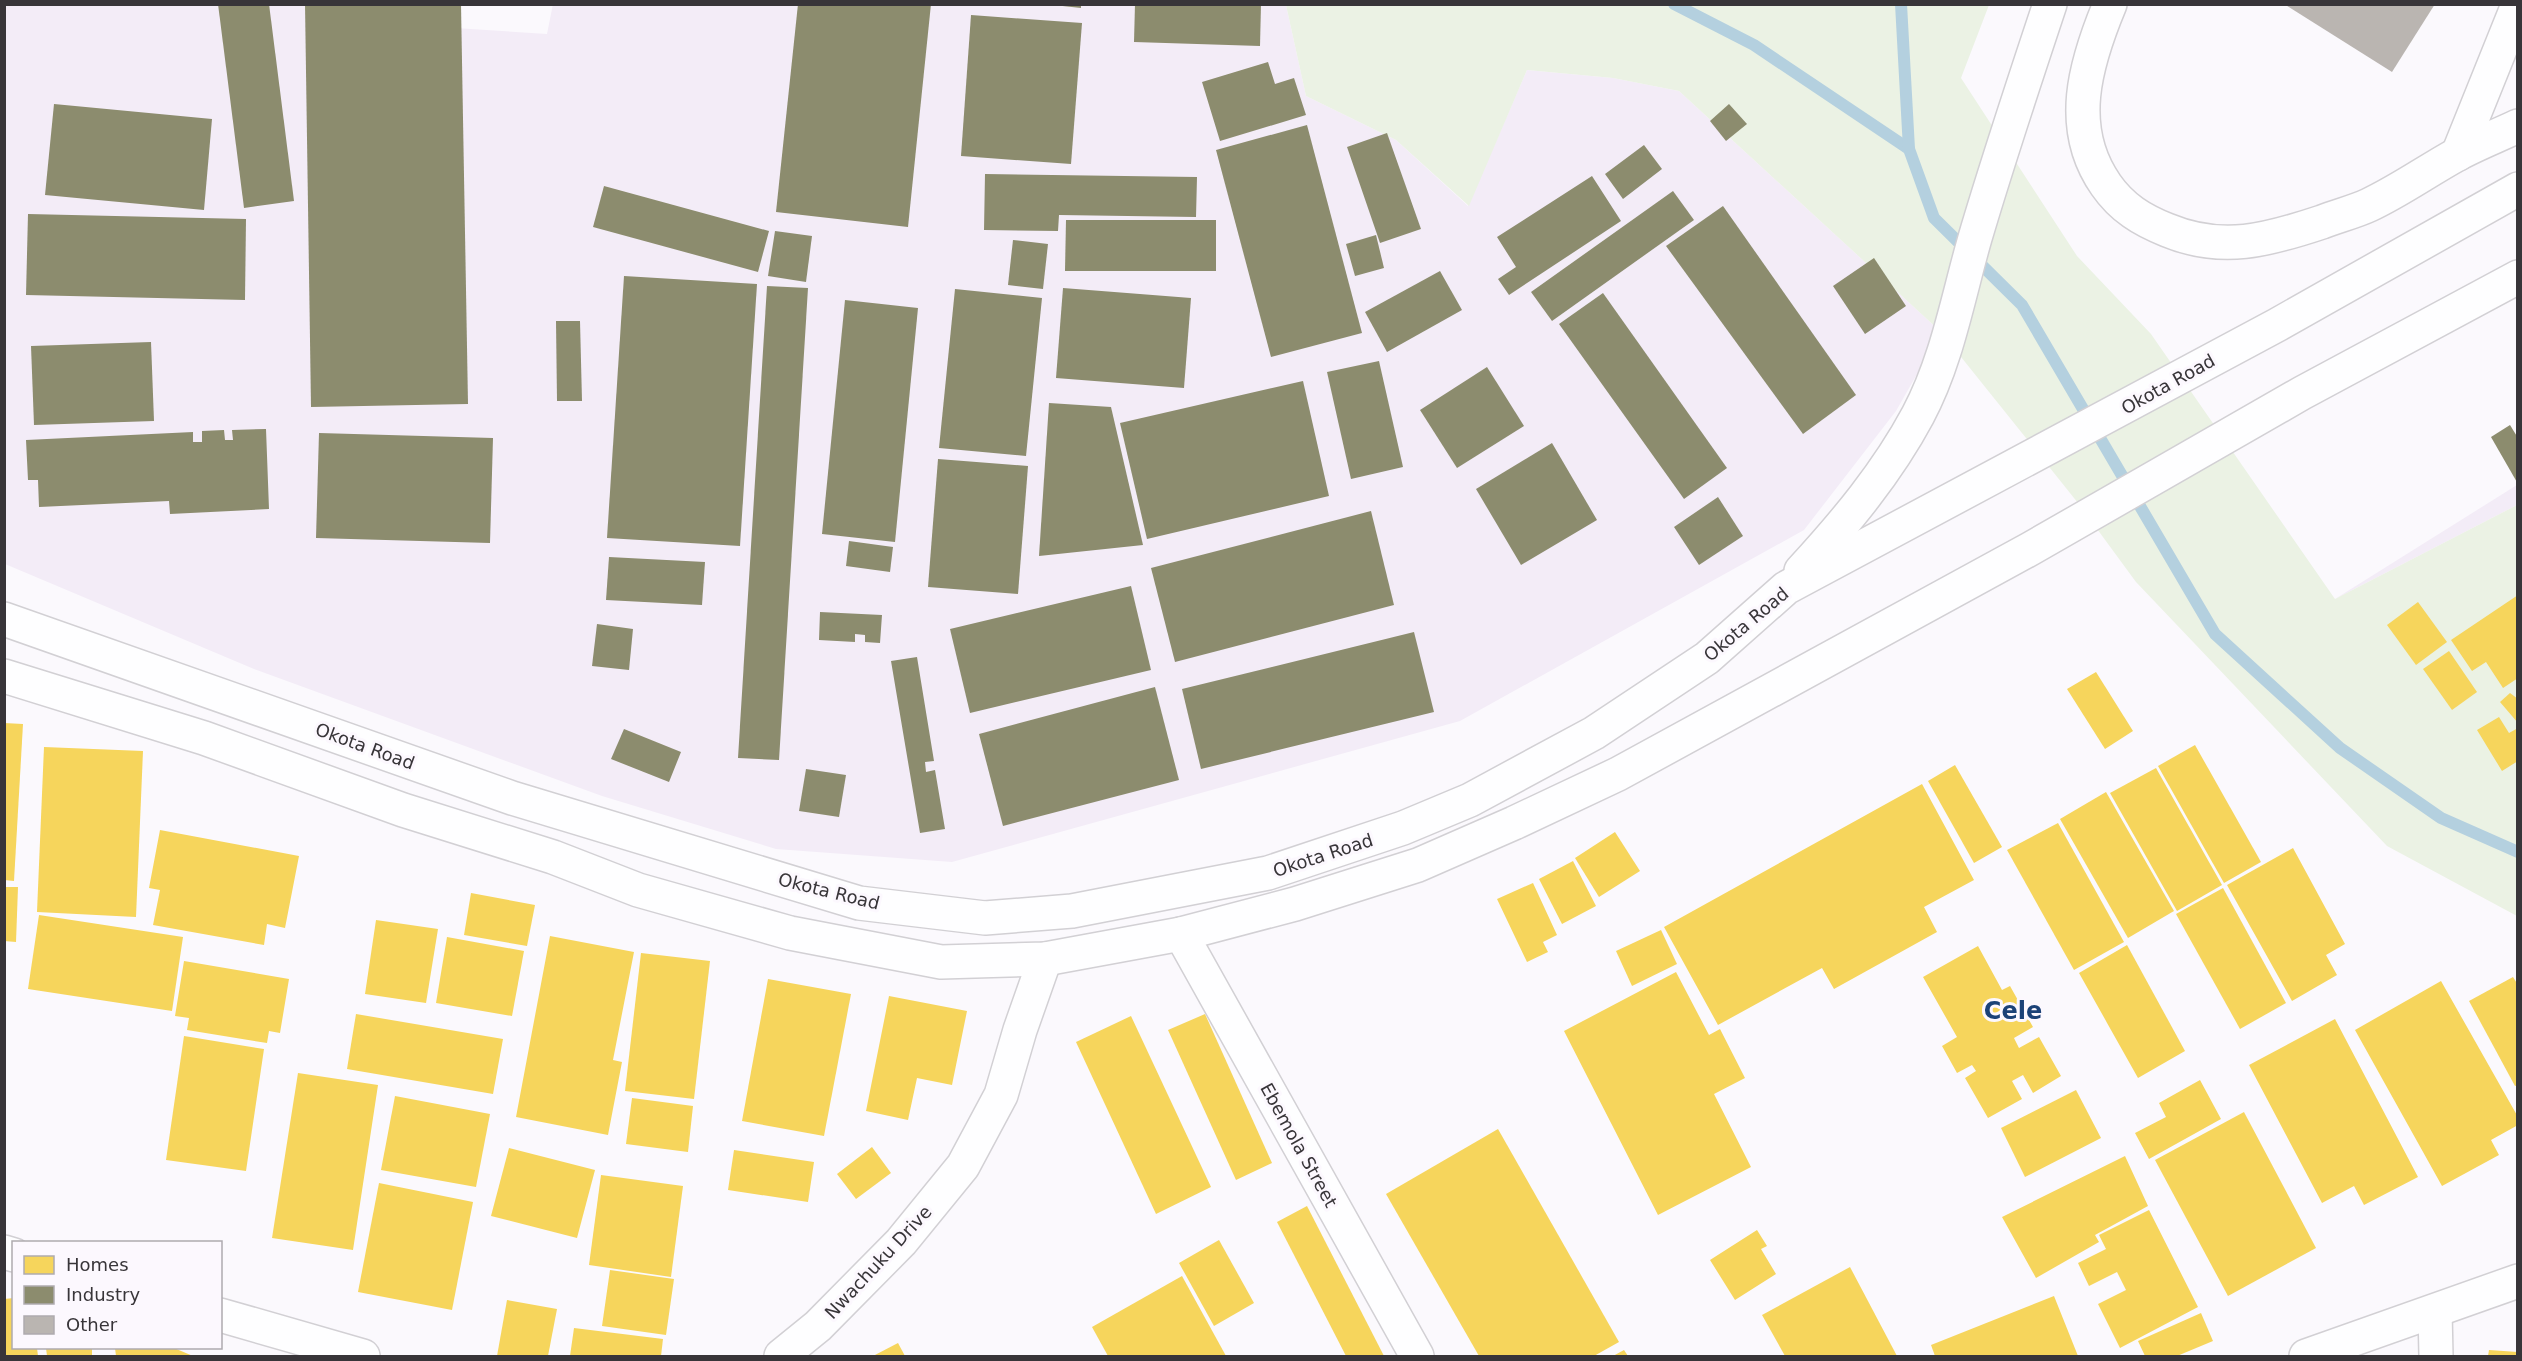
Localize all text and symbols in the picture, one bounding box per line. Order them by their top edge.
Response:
street label: Okota Road [2117,350,2219,418]
street label: Okota Road [1699,583,1793,665]
street label: Okota Road [313,718,417,774]
street label: Okota Road [1270,829,1376,881]
street label: Okota Road [776,868,882,914]
district label: Cele [1984,997,2042,1025]
street label: Ebemola Street [1256,1079,1342,1211]
street label: Nwachuku Drive [820,1201,936,1323]
legend [12,1241,222,1349]
text: Homes [66,1254,129,1275]
text: Industry [66,1284,140,1305]
text: Other [66,1314,118,1335]

